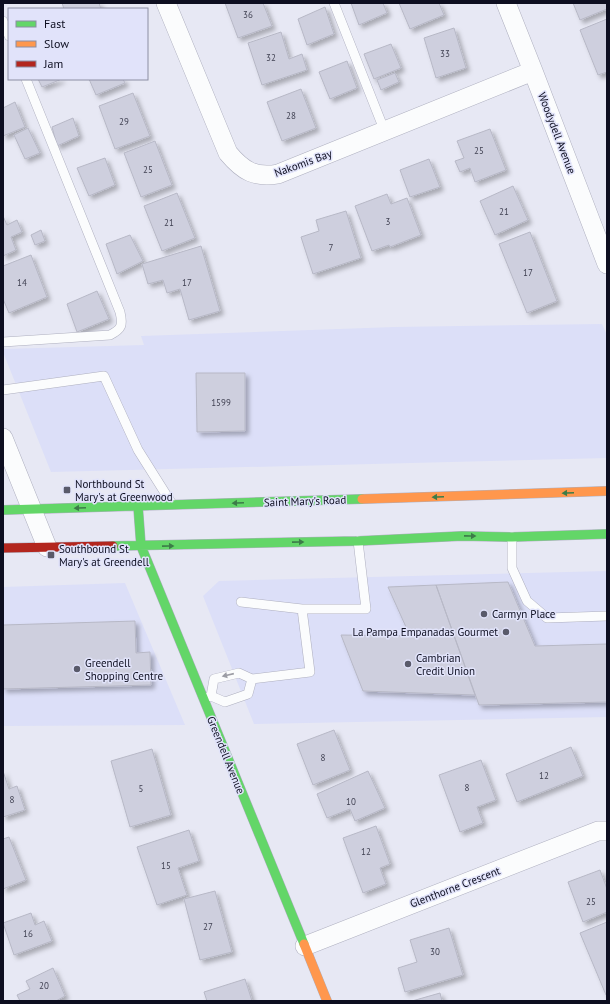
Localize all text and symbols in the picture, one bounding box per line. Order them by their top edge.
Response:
legend [8,8,148,80]
house number: 36 [243,9,253,20]
text: Fast [44,16,65,31]
text: Slow [44,36,69,51]
house number: 33 [440,48,450,59]
house number: 32 [266,52,276,63]
text: Jam [43,56,63,71]
street label: Woodydell Avenue [535,90,579,176]
house number: 28 [286,110,296,121]
house number: 29 [119,116,129,127]
house number: 25 [474,145,484,156]
street label: Nakomis Bay [272,146,335,180]
house number: 25 [143,164,153,175]
house number: 21 [499,206,509,217]
house number: 3 [386,216,391,227]
house number: 21 [164,217,174,228]
house number: 7 [329,242,334,253]
house number: 17 [523,267,533,278]
house number: 14 [17,277,27,288]
house number: 17 [182,277,192,288]
house number: 1599 [211,397,231,408]
place label: Northbound St Mary's at Greenwood [75,477,173,504]
marker: Northbound St Mary's at Greenwood [62,485,72,495]
one-way arrow [562,489,574,496]
street label: Saint Mary's Road [264,493,347,509]
one-way arrow [431,494,444,500]
one-way arrow [232,500,244,507]
one-way arrow [73,505,86,511]
one-way arrow [464,533,477,539]
one-way arrow [292,539,304,546]
place label: Southbound St Mary's at Greendell [59,542,150,569]
one-way arrow [162,543,175,549]
marker: Southbound St Mary's at Greendell [46,550,56,560]
place label: Carmyn Place [492,607,556,621]
marker: Carmyn Place [479,609,489,619]
place label: La Pampa Empanadas Gourmet [352,625,498,639]
marker: La Pampa Empanadas Gourmet [501,627,511,637]
place label: Cambrian Credit Union [416,651,475,678]
place label: Greendell Shopping Centre [85,656,163,683]
marker: Cambrian Credit Union [403,659,413,669]
marker: Greendell Shopping Centre [72,664,82,674]
one-way arrow [221,673,234,679]
street label: Greendell Avenue [204,714,248,796]
house number: 8 [321,752,326,763]
house number: 12 [539,770,549,781]
house number: 8 [465,782,470,793]
house number: 5 [139,783,144,794]
house number: 8 [10,794,15,805]
house number: 10 [346,796,356,807]
house number: 12 [361,846,371,857]
house number: 15 [161,860,171,871]
street label: Glenthorne Crescent [408,863,502,911]
house number: 25 [586,896,596,907]
house number: 27 [203,921,213,932]
house number: 16 [23,928,33,939]
house number: 30 [430,946,440,957]
house number: 20 [39,980,49,991]

